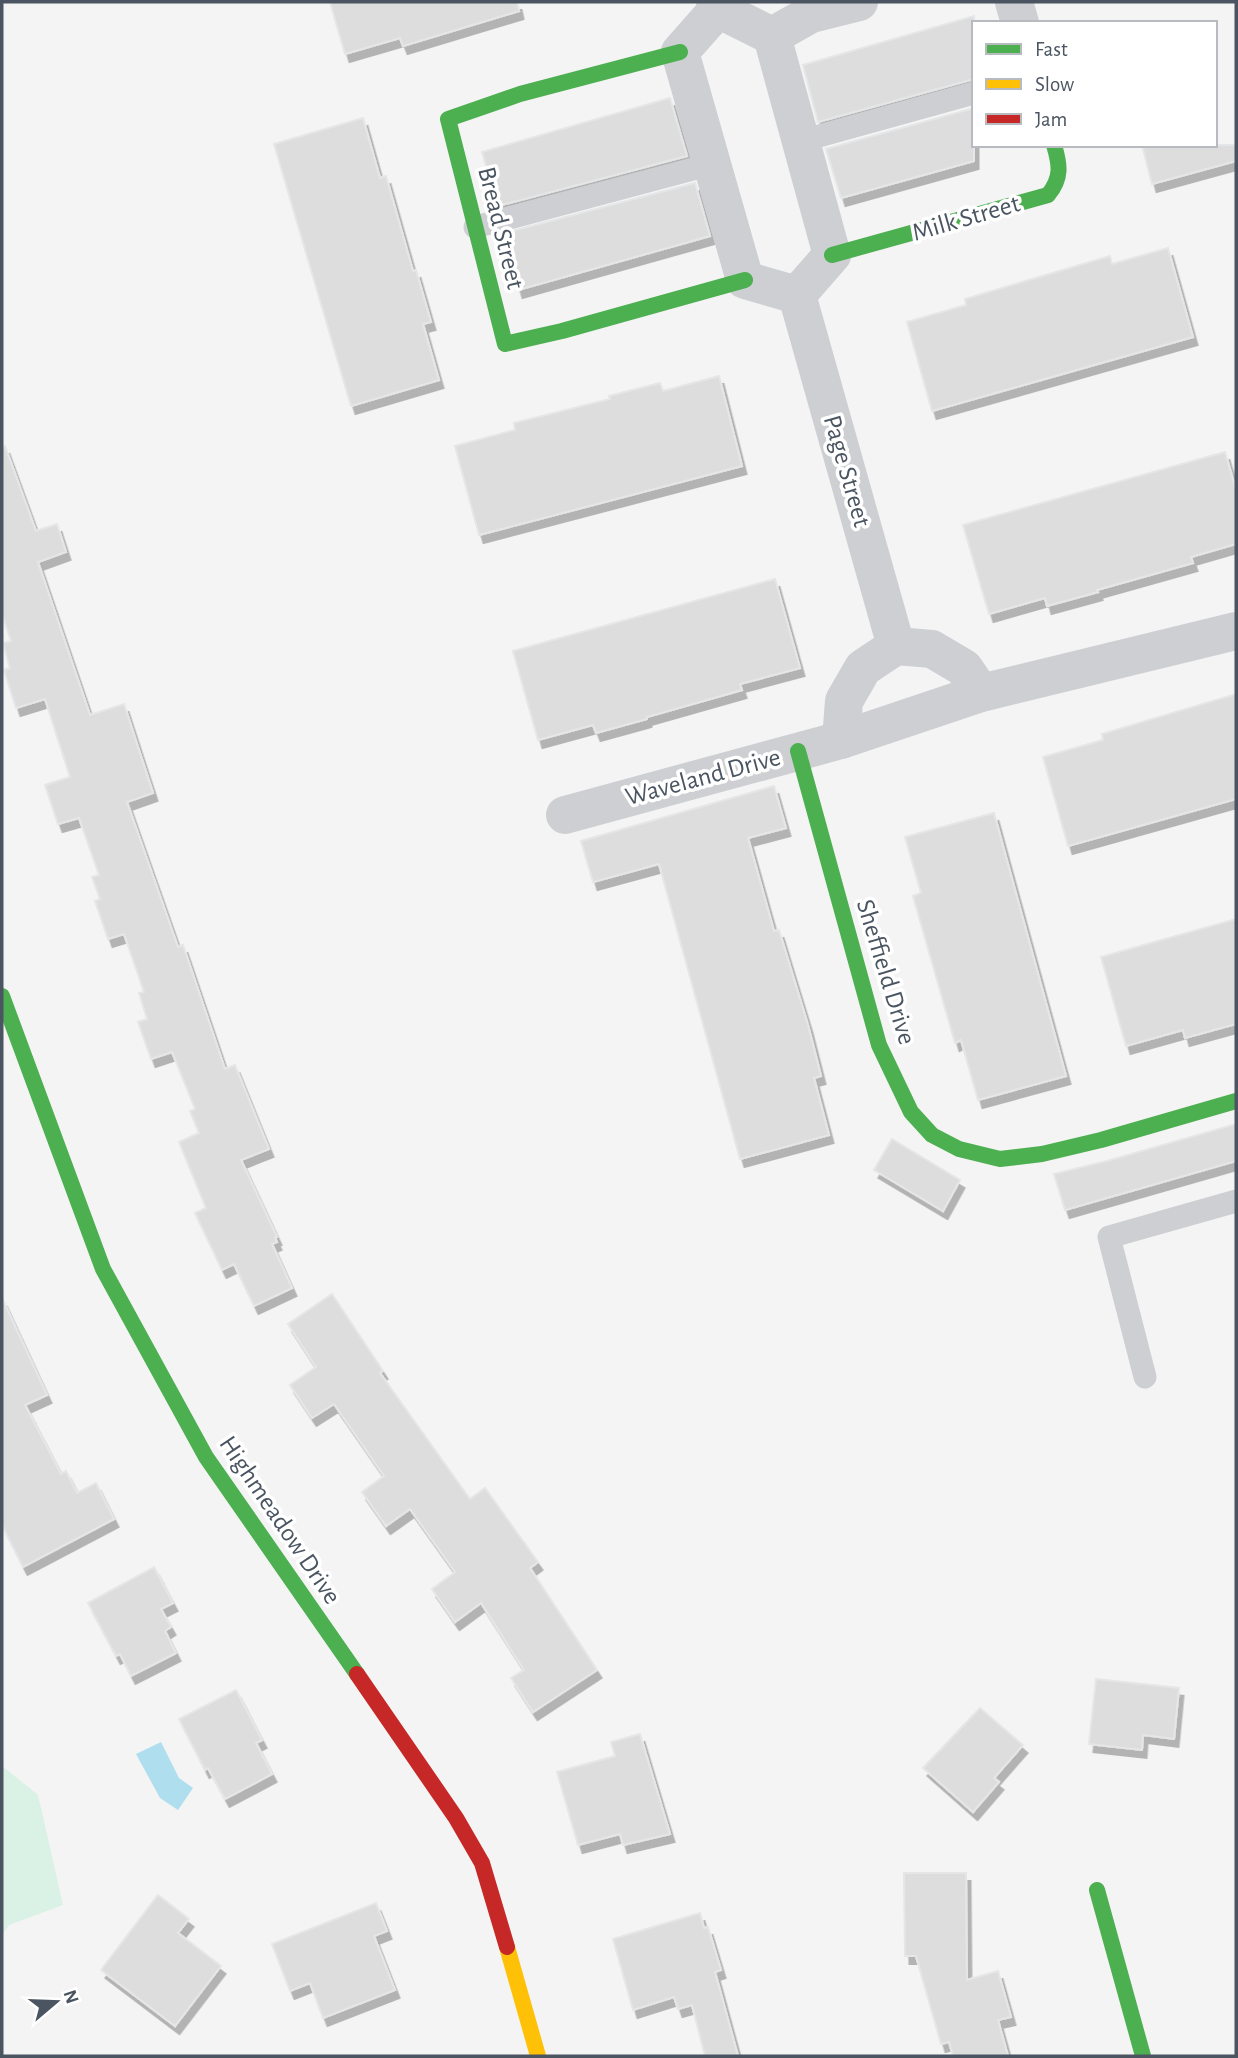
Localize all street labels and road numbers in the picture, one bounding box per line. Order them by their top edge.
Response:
street label: Bread Street [473,164,529,292]
street label: Milk Street [909,190,1023,246]
street label: Page Street [819,412,875,530]
street label: Waveland Drive [623,744,783,810]
street label: Sheffield Drive [852,896,920,1048]
street label: Highmeadow Drive [214,1431,346,1609]

